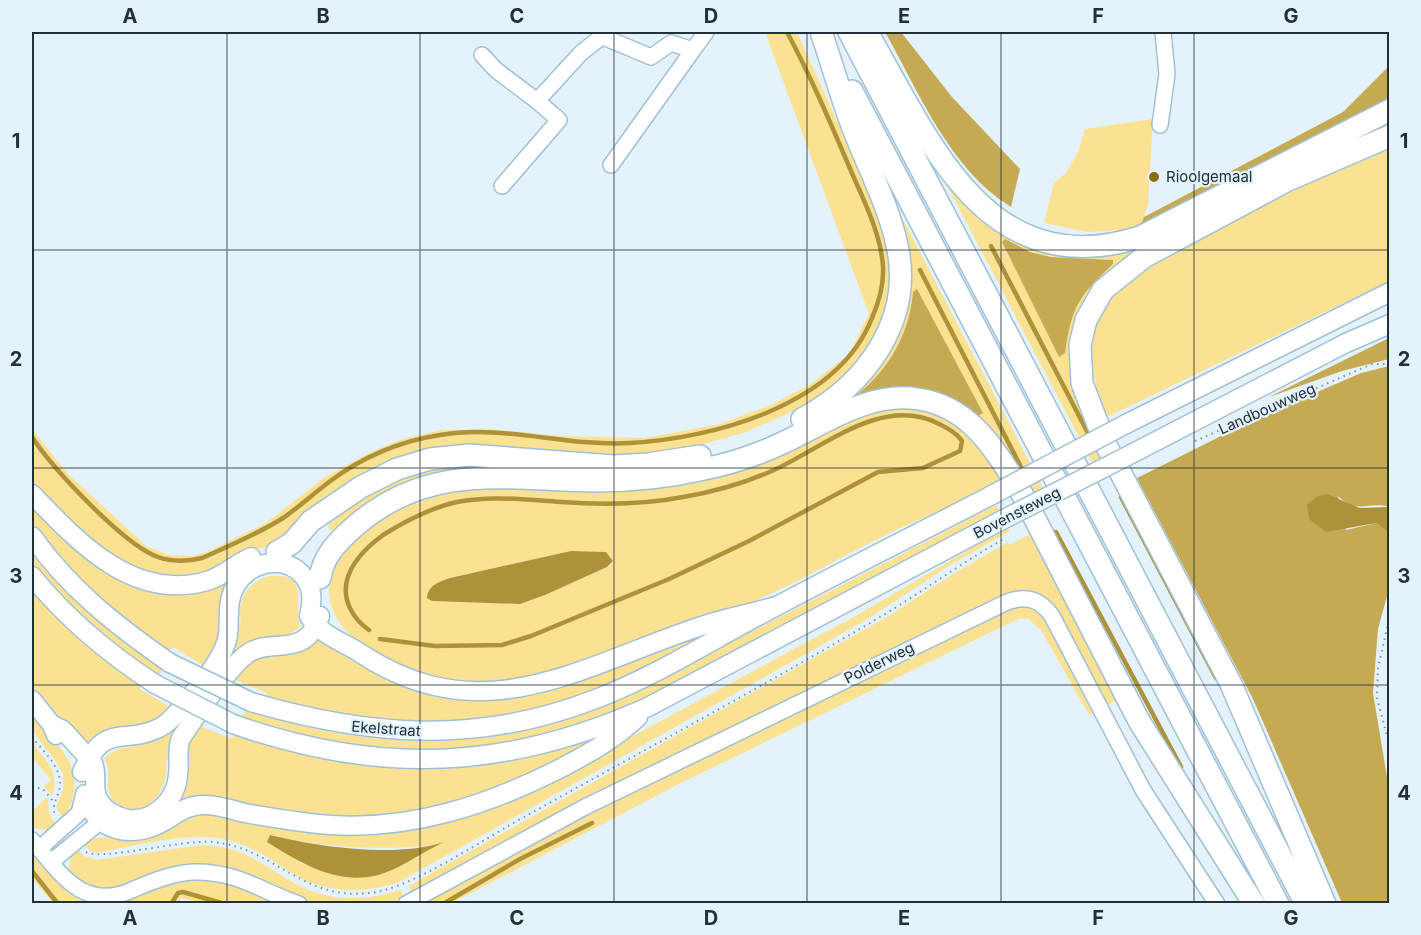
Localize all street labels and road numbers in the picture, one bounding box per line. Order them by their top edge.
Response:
street label: Landbouwweg [1215,379,1318,438]
street label: Bovensteweg [970,482,1064,543]
street label: Polderweg [841,637,917,688]
street label: Ekelstraat [351,717,421,740]

